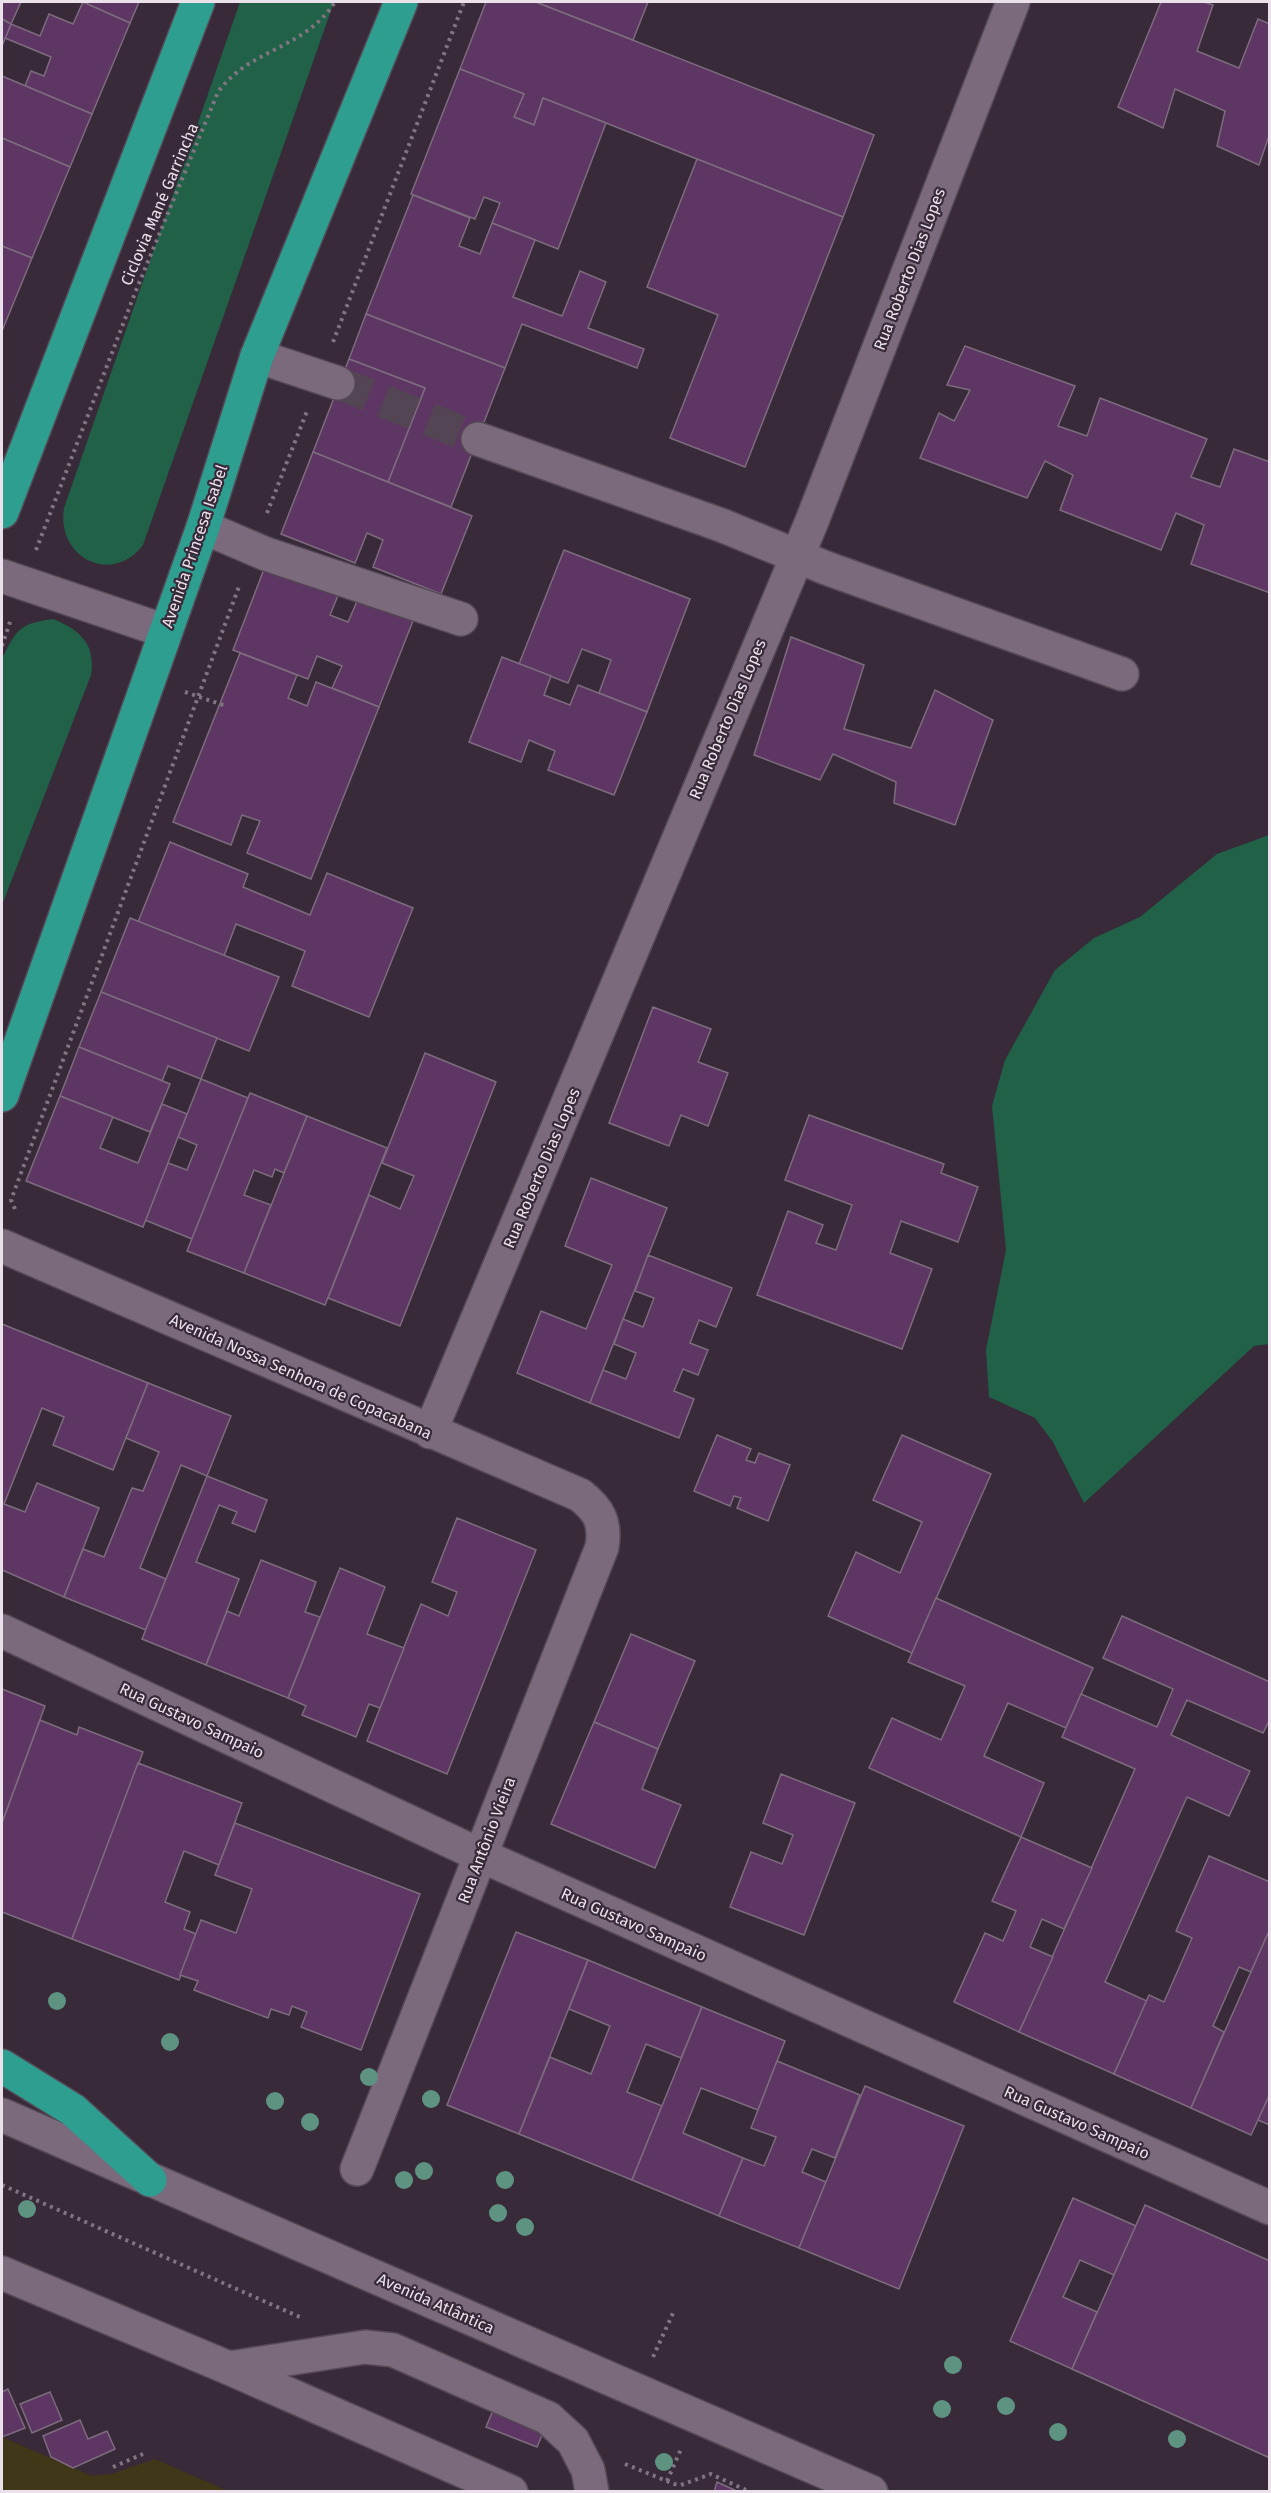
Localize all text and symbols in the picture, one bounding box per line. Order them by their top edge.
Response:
street label: Ciclovia Mané Garrincha [117,120,202,288]
street label: Rua Roberto Dias Lopes [870,186,949,353]
street label: Avenida Princesa Isabel [158,462,231,630]
street label: Rua Roberto Dias Lopes [685,636,770,802]
street label: Rua Roberto Dias Lopes [499,1085,584,1251]
street label: Avenida Nossa Senhora de Copacabana [167,1310,435,1443]
street label: Rua Gustavo Sampaio [116,1679,267,1762]
street label: Rua Antônio Vieira [454,1774,519,1906]
street label: Rua Gustavo Sampaio [558,1884,710,1965]
street label: Rua Gustavo Sampaio [1001,2082,1153,2163]
street label: Avenida Atlântica [374,2269,497,2338]

